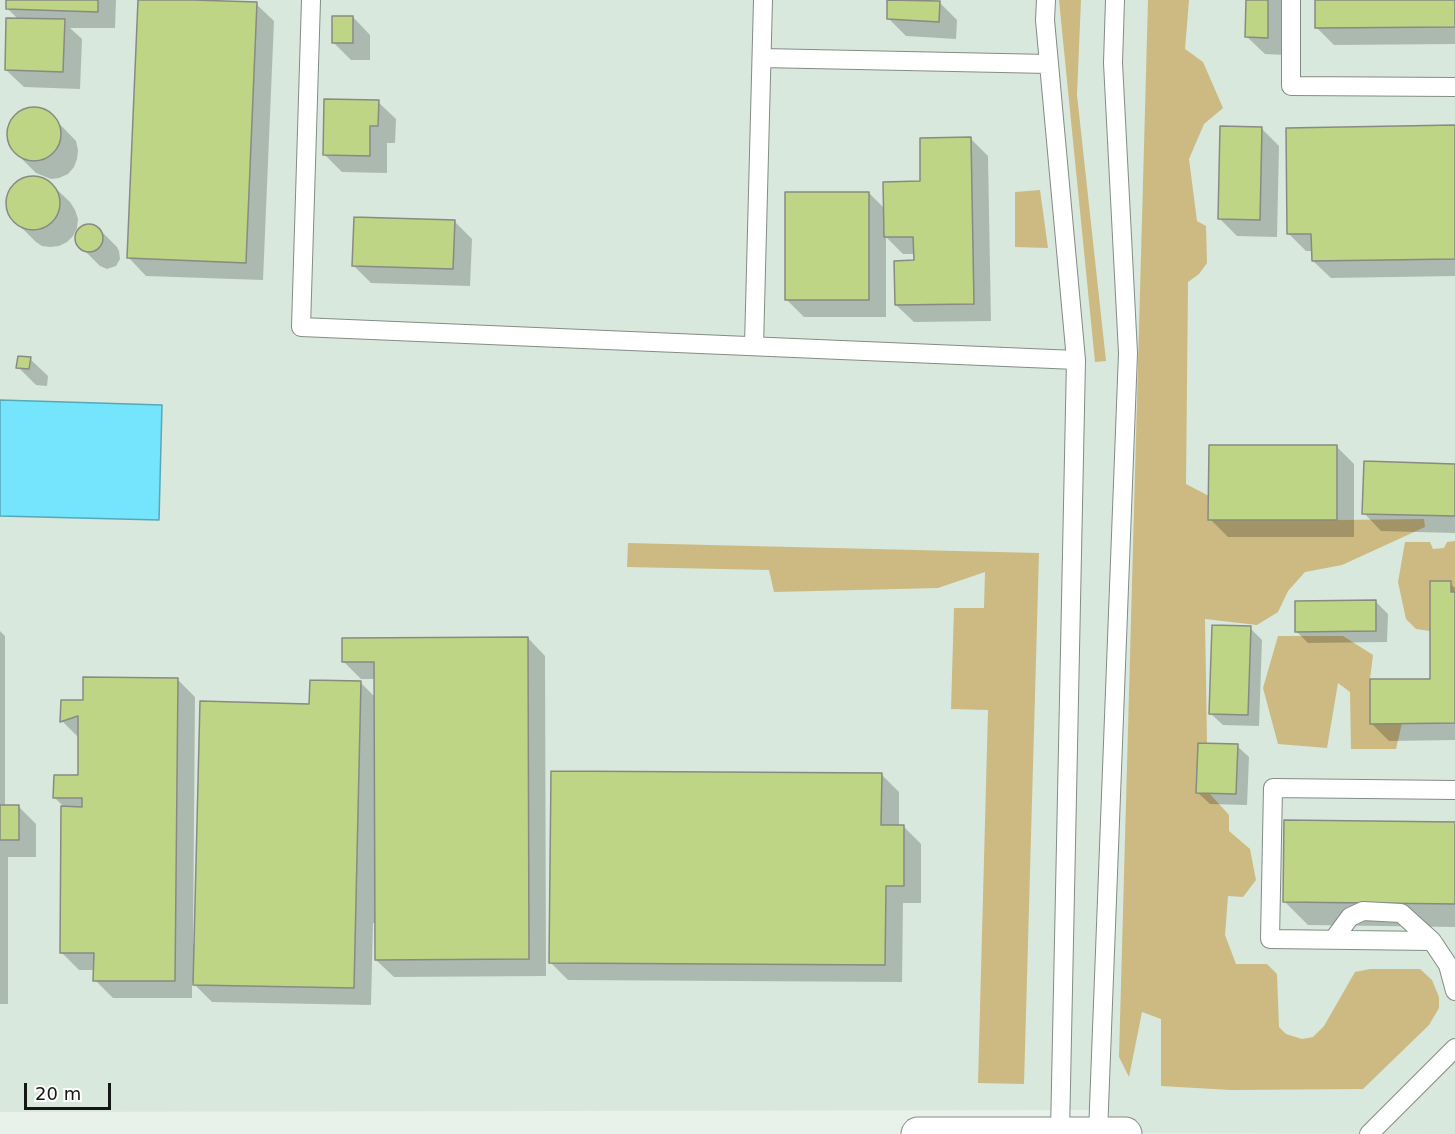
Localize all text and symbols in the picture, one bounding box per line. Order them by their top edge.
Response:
scale bar [27,1071,114,1109]
text: 20 m [35,1083,81,1104]

